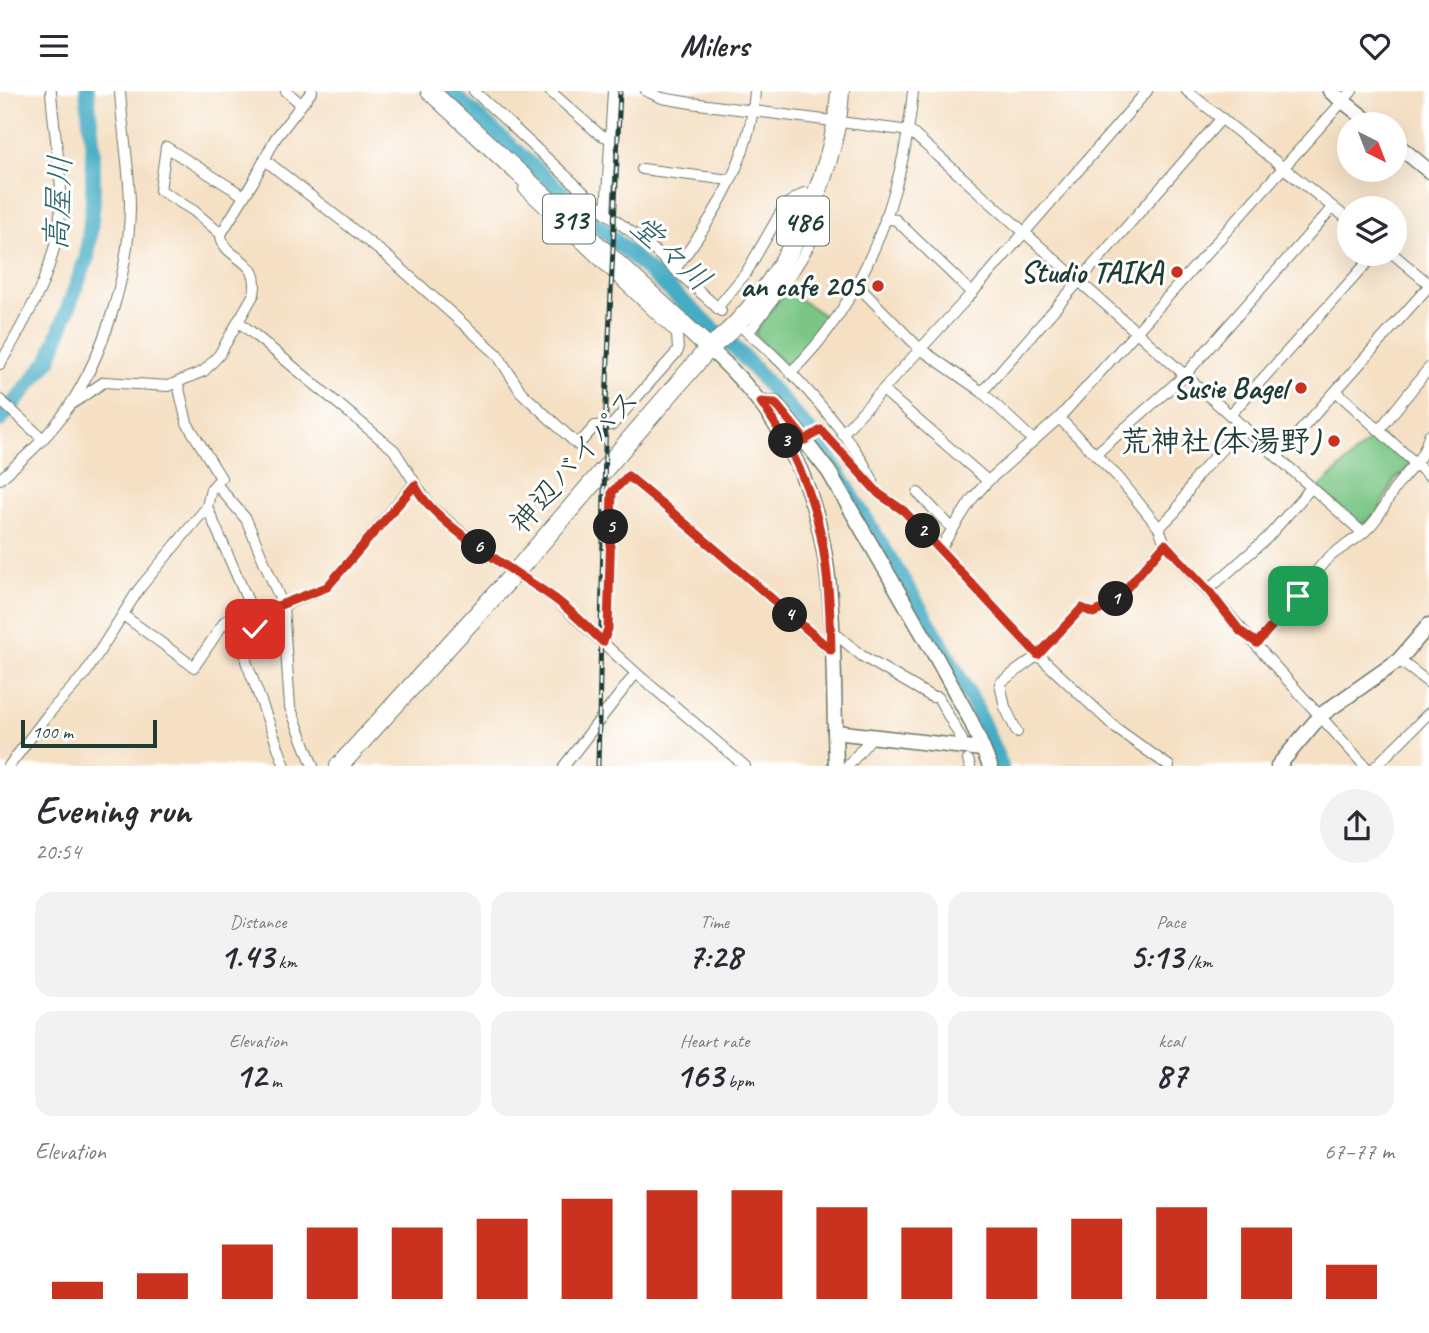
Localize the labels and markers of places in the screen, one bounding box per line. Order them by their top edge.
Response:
place label: Studio TAIKA [1021,253,1165,291]
marker: Studio TAIKA [1169,264,1185,280]
place label: an cafe 205 [740,267,867,305]
marker: an cafe 205 [870,278,886,294]
place label: Susie Bagel [1173,369,1293,407]
marker: Susie Bagel [1293,380,1309,396]
place label: 荒神社(本湯野) [1120,422,1322,460]
pin: 3 [768,423,804,459]
marker: 荒神社(本湯野) [1326,433,1342,449]
pin: 5 [594,509,628,544]
pin: 2 [906,513,940,549]
pin: 6 [462,529,496,565]
pin [1268,566,1328,626]
pin: 1 [1098,581,1134,617]
pin: 4 [772,597,808,633]
pin [225,599,285,659]

